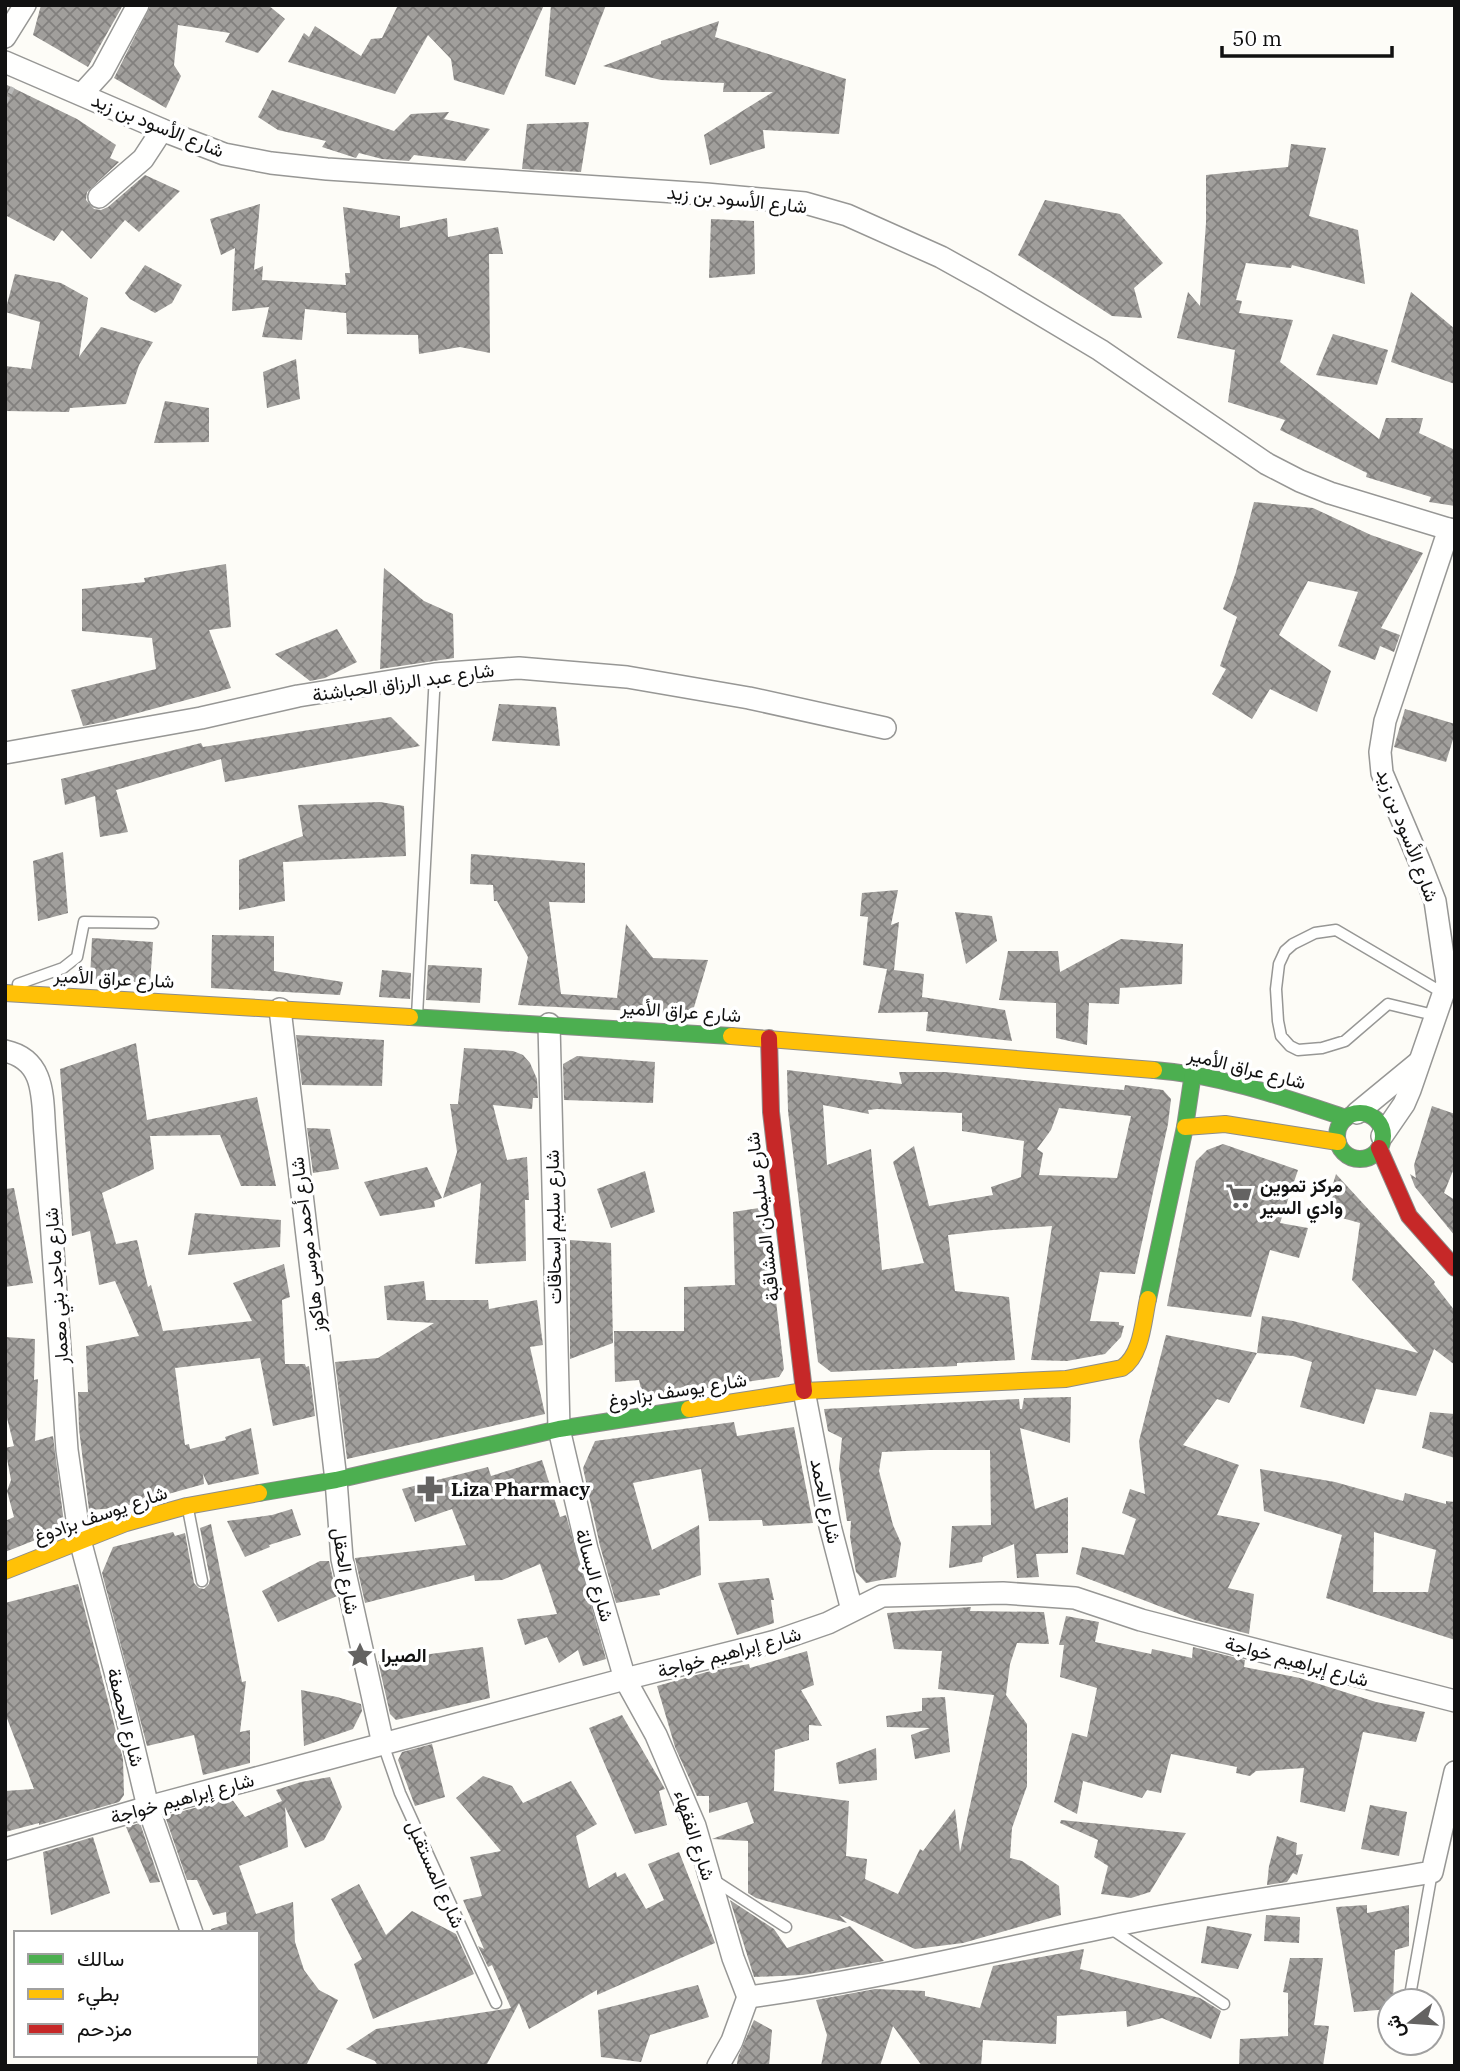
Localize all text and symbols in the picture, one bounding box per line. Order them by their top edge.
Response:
scale bar [1222,14,1392,58]
text: 50 m [1232,24,1282,52]
street label: شارع الأسود بن زيد [88,87,228,163]
street label: شارع الأسود بن زيد [666,180,808,219]
street label: شارع عبد الرزاق الحباشنة [311,657,496,708]
street label: شارع الأسود بن زيد [1371,765,1444,905]
street label: شارع عراق الأمير [52,963,175,994]
street label: شارع عراق الأمير [619,995,742,1028]
street label: شارع عراق الأمير [1184,1042,1308,1095]
street label: شارع سليمان المشاقبة [740,1131,785,1303]
street label: شارع سليم إسحاقات [540,1149,567,1304]
street label: شارع أحمد موسى هاكوز [284,1156,331,1335]
place label: مركز تموين وادي السير [1259,1173,1343,1224]
supermarket icon: مركز تموين وادي السير [1224,1181,1254,1211]
street label: شارع ماجد بني معمار [39,1207,78,1366]
street label: شارع يوسف بزادوغ [606,1367,748,1414]
street label: شارع الحمد [804,1456,847,1546]
pharmacy icon: Liza Pharmacy [415,1474,445,1504]
place label: Liza Pharmacy [451,1477,590,1501]
street label: شارع يوسف بزادوغ [30,1480,171,1549]
street label: شارع الحقل [326,1526,365,1616]
street label: شارع البسالة [569,1526,620,1624]
street label: شارع إبراهيم خواجة [655,1621,804,1684]
street label: شارع إبراهيم خواجة [1222,1630,1371,1693]
place icon: الصيرا [345,1640,375,1670]
place label: الصيرا [381,1643,427,1668]
street label: شارع الحصفة [101,1665,150,1769]
street label: شارع إبراهيم خواجة [108,1767,257,1830]
street label: شارع الفقهاء [668,1787,721,1884]
street label: شارع المستقبل [401,1816,470,1932]
legend [14,1931,259,2057]
text: سالك [77,1944,124,1972]
text: بطيء [77,1979,120,2011]
north arrow [1376,1987,1446,2057]
text: ش [1380,2012,1410,2041]
text: مزدحم [77,2014,132,2043]

